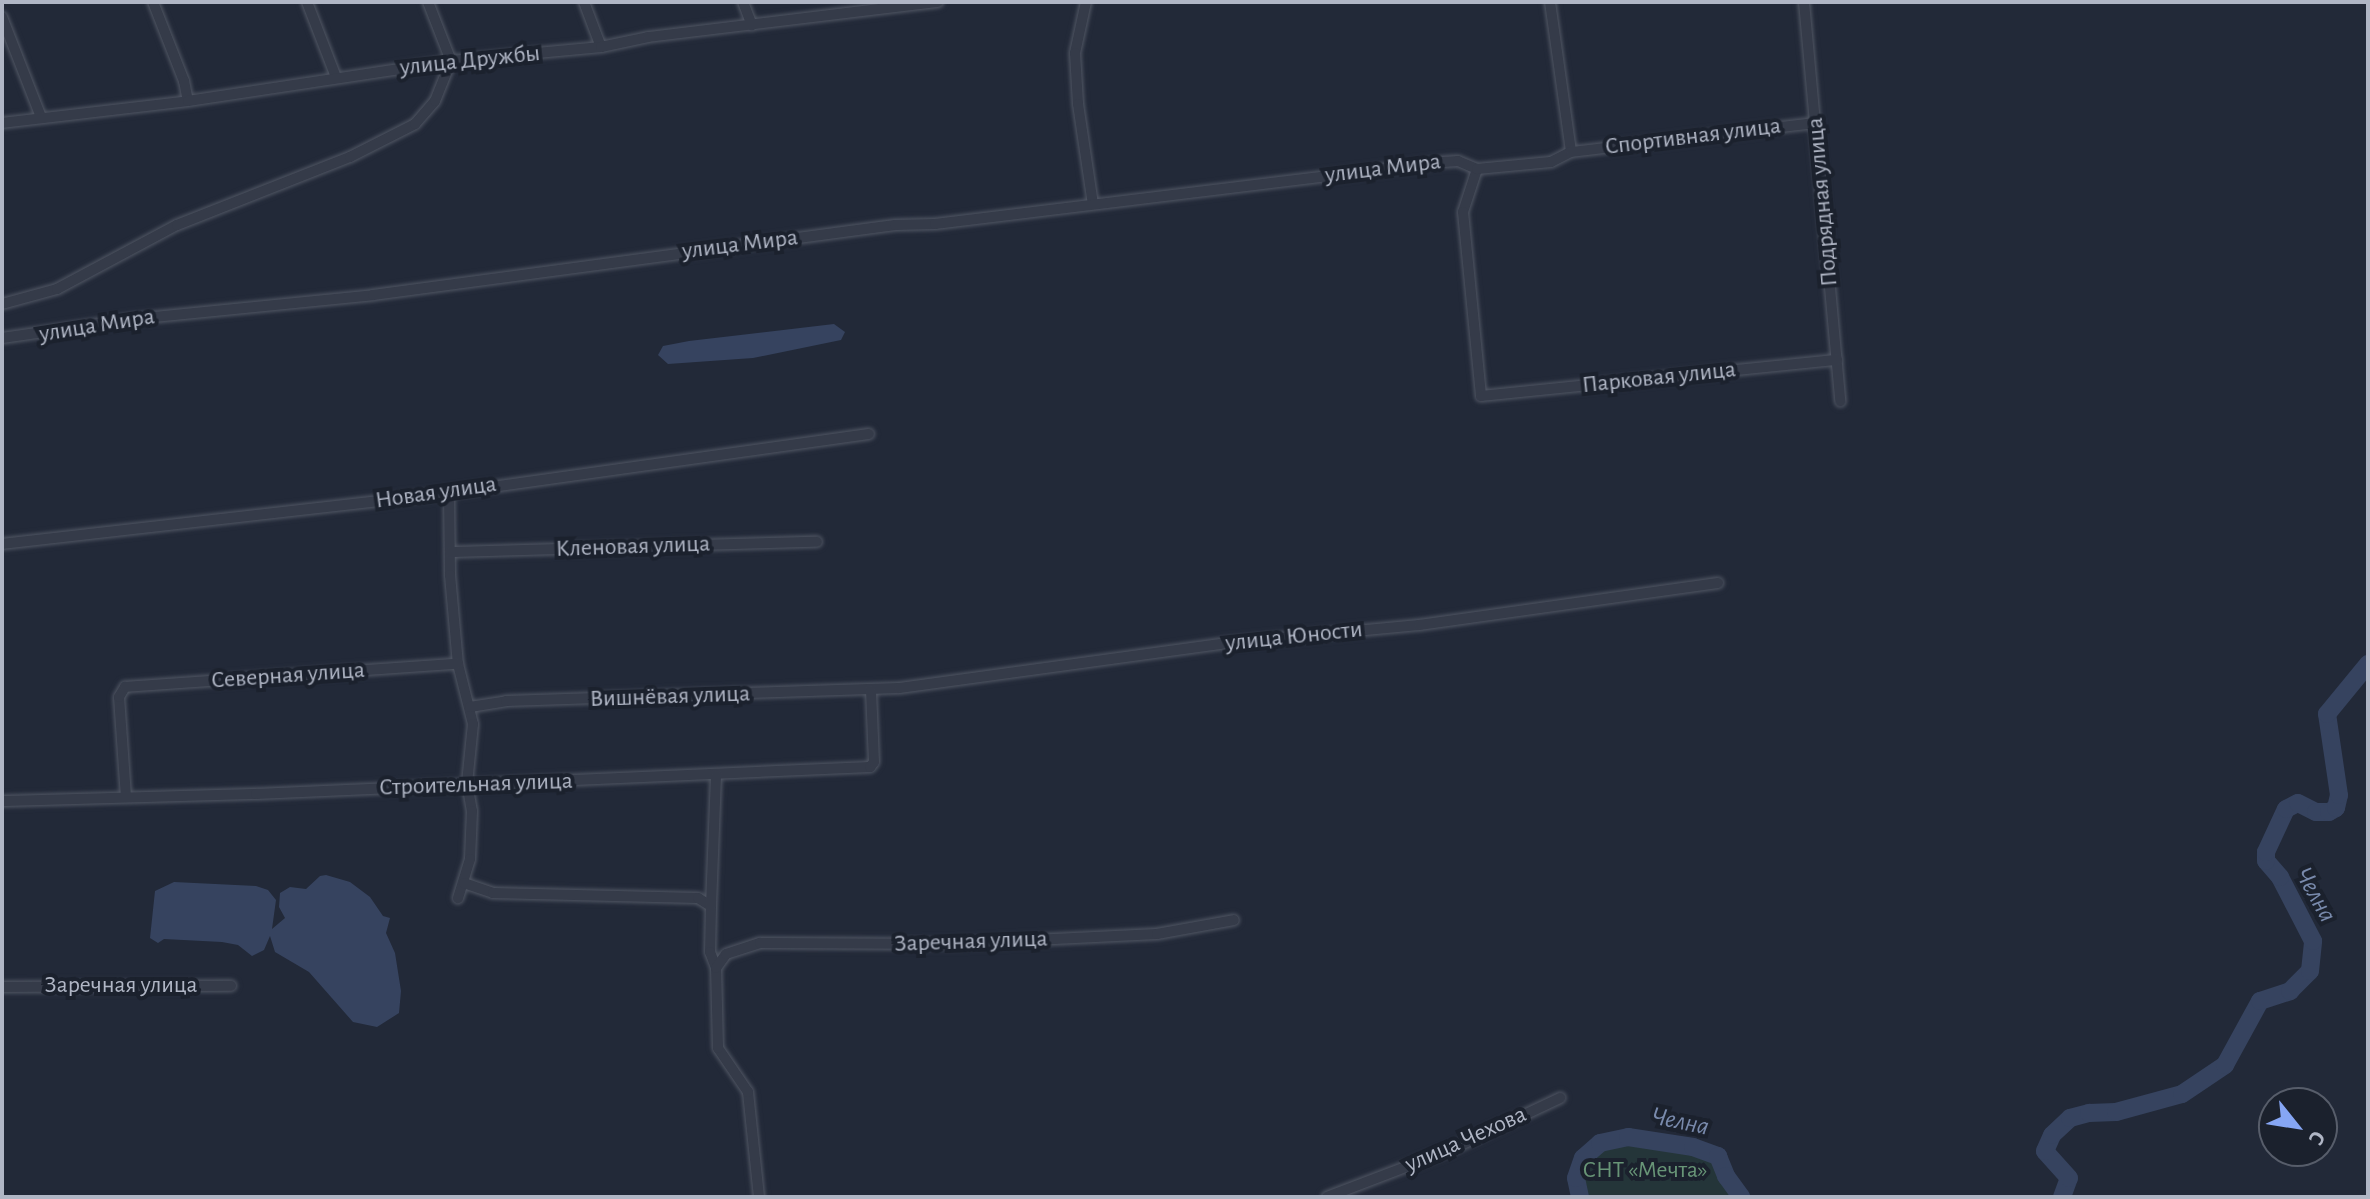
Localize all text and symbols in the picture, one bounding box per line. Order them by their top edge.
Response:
street label: улица Дружбы [398,39,542,83]
street label: Спортивная улица [1603,112,1783,162]
street label: Подрядная улица [1801,116,1845,288]
street label: улица Мира [1323,148,1443,190]
street label: улица Мира [680,224,800,266]
street label: улица Мира [37,303,157,349]
street label: Парковая улица [1581,356,1737,400]
street label: Новая улица [374,470,498,516]
street label: Кленовая улица [555,530,711,564]
street label: улица Юности [1224,615,1364,659]
street label: Северная улица [210,656,366,696]
street label: Вишнёвая улица [589,680,751,714]
street label: Строительная улица [379,767,573,803]
water label: Челна [2287,862,2343,928]
street label: Заречная улица [894,925,1048,959]
street label: Заречная улица [44,972,198,1000]
north arrow [2258,1087,2338,1167]
street label: улица Чехова [1401,1101,1531,1179]
water label: Челна [1648,1101,1712,1143]
text: С [2304,1127,2330,1149]
park label: СНТ «Мечта» [1582,1157,1708,1185]

